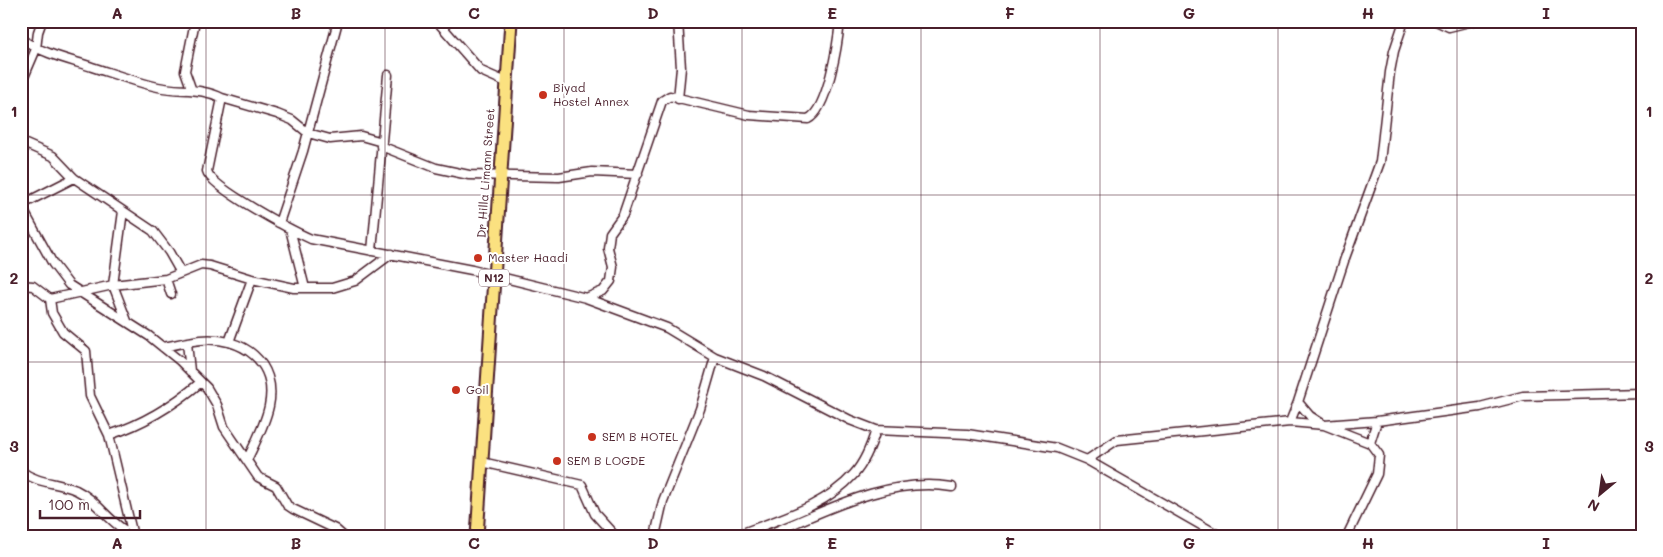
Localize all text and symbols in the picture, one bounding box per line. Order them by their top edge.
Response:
text: A [111,2,123,23]
text: B [291,2,301,23]
text: C [468,2,480,23]
text: D [647,2,659,23]
text: E [827,2,837,23]
text: F [1005,2,1015,23]
text: G [1183,2,1195,23]
text: H [1362,2,1374,23]
text: I [1542,2,1550,23]
place label: Biyad Hostel Annex [553,79,629,109]
marker: Biyad Hostel Annex [537,89,549,101]
text: 1 [10,100,18,121]
text: 1 [1645,100,1653,121]
street label: Dr Hilla Limann Street [472,108,498,238]
place label: Master Haadi [488,249,568,265]
marker: Master Haadi [472,252,484,264]
text: 2 [10,267,19,288]
text: 2 [1645,267,1654,288]
road number: N12 [479,270,509,286]
place label: Goil [466,381,489,397]
marker: Goil [450,384,462,396]
place label: SEM B HOTEL [602,428,679,444]
marker: SEM B HOTEL [586,431,598,443]
text: 3 [9,435,19,456]
text: 3 [1644,435,1654,456]
place label: SEM B LOGDE [567,452,645,468]
marker: SEM B LOGDE [551,455,563,467]
north arrow [1576,470,1626,520]
scale bar [40,487,140,519]
text: 100 m [48,494,90,514]
text: N [1584,495,1603,517]
text: A [111,532,123,553]
text: B [291,532,301,553]
text: C [468,532,480,553]
text: D [647,532,659,553]
text: E [827,532,837,553]
text: F [1005,532,1015,553]
text: G [1183,532,1195,553]
text: H [1362,532,1374,553]
text: I [1542,532,1550,553]

